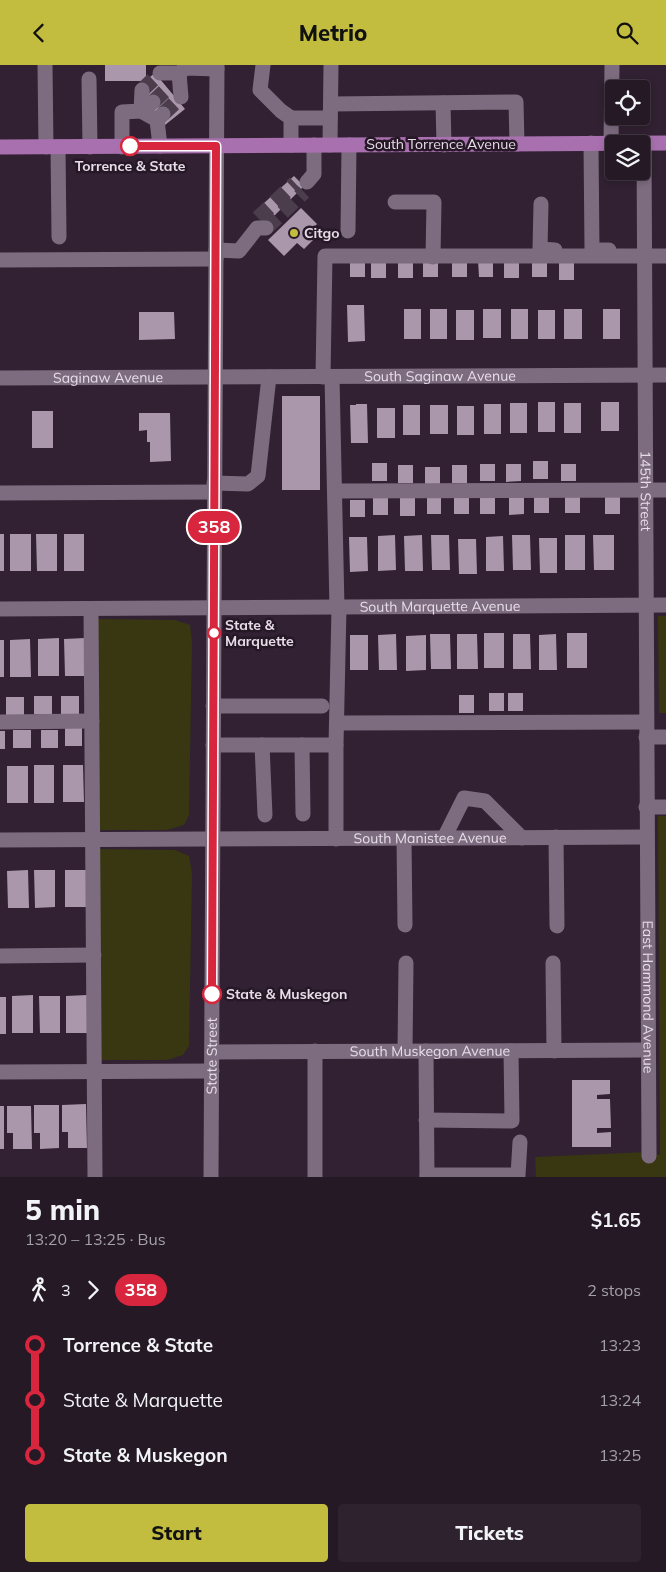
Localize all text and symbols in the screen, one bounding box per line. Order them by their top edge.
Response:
icon: back [25,19,53,47]
text: Metrio [299,19,367,47]
icon: search [613,19,641,47]
map controls [605,80,650,180]
button: locate [605,80,650,125]
street label: South Torrence Avenue [366,135,516,153]
button: layers [605,135,650,180]
marker: Torrence & State [120,136,140,156]
place label: Torrence & State [75,157,186,175]
place label: Citgo [304,224,339,242]
marker: Citgo [288,227,300,239]
street label: South Saginaw Avenue [364,367,516,385]
street label: Saginaw Avenue [53,368,163,387]
street label: 145th Street [637,451,655,532]
line badge: 358 [185,511,243,543]
text: 358 [198,515,230,538]
street label: South Marquette Avenue [360,597,520,616]
place label: State & Marquette [225,616,294,650]
marker: State & Marquette [207,626,221,640]
street label: South Manistee Avenue [353,829,507,847]
street label: East Hammond Avenue [639,921,658,1073]
marker: State & Muskegon [202,984,222,1004]
place label: State & Muskegon [226,985,347,1003]
street label: State Street [202,1017,221,1095]
street label: South Muskegon Avenue [350,1042,510,1060]
text: 5 min [25,1192,100,1227]
text: $1.65 [591,1208,641,1232]
text: 13:20 – 13:25 · Bus [25,1229,166,1249]
icon: walk [25,1276,53,1304]
icon: forward [79,1276,107,1304]
text: 358 [125,1278,157,1301]
text: 3 [61,1280,71,1300]
text: 2 stops [587,1280,641,1300]
text: Torrence & State [63,1333,213,1357]
text: 13:23 [599,1335,641,1355]
text: State & Marquette [63,1388,223,1412]
text: 13:24 [599,1390,641,1410]
text: State & Muskegon [63,1443,228,1467]
text: 13:25 [599,1445,641,1465]
button: Start [25,1504,328,1562]
button: Tickets [338,1504,641,1562]

